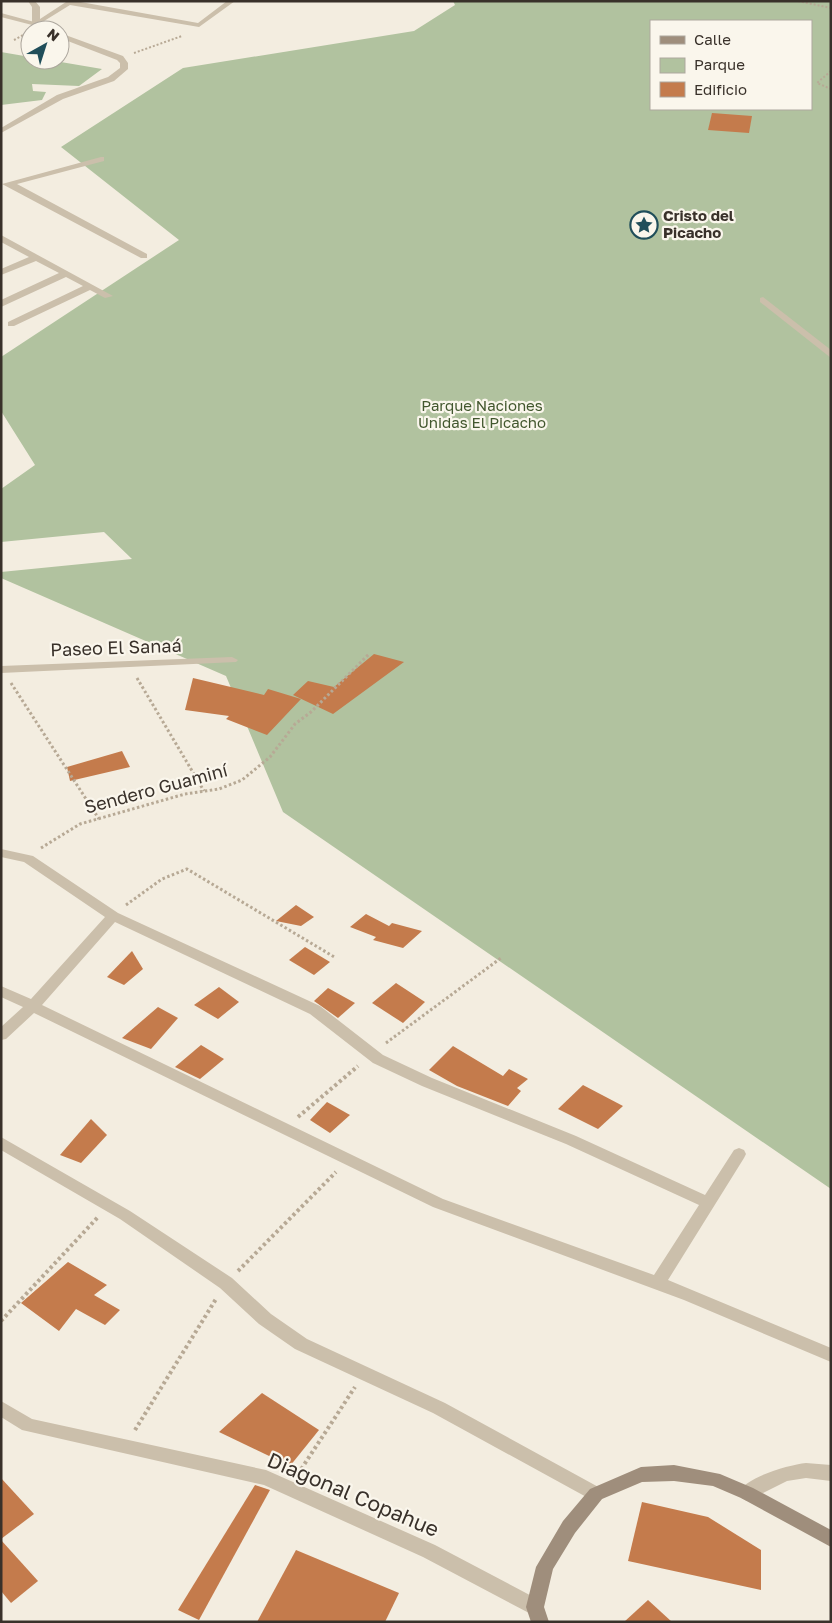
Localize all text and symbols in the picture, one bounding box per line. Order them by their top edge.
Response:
north arrow [20,20,70,70]
legend [650,20,812,110]
text: N [44,25,63,44]
text: Calle [694,30,731,48]
text: Parque [694,55,745,73]
text: Edificio [694,80,747,98]
place label: Cristo del Picacho [663,206,734,241]
place icon: Cristo del Picacho [629,210,659,240]
park label: Parque Naciones Unidas El Picacho [418,396,546,431]
street label: Paseo El Sanaá [50,634,182,660]
street label: Sendero Guaminí [82,758,231,818]
street label: Diagonal Copahue [264,1446,443,1542]

